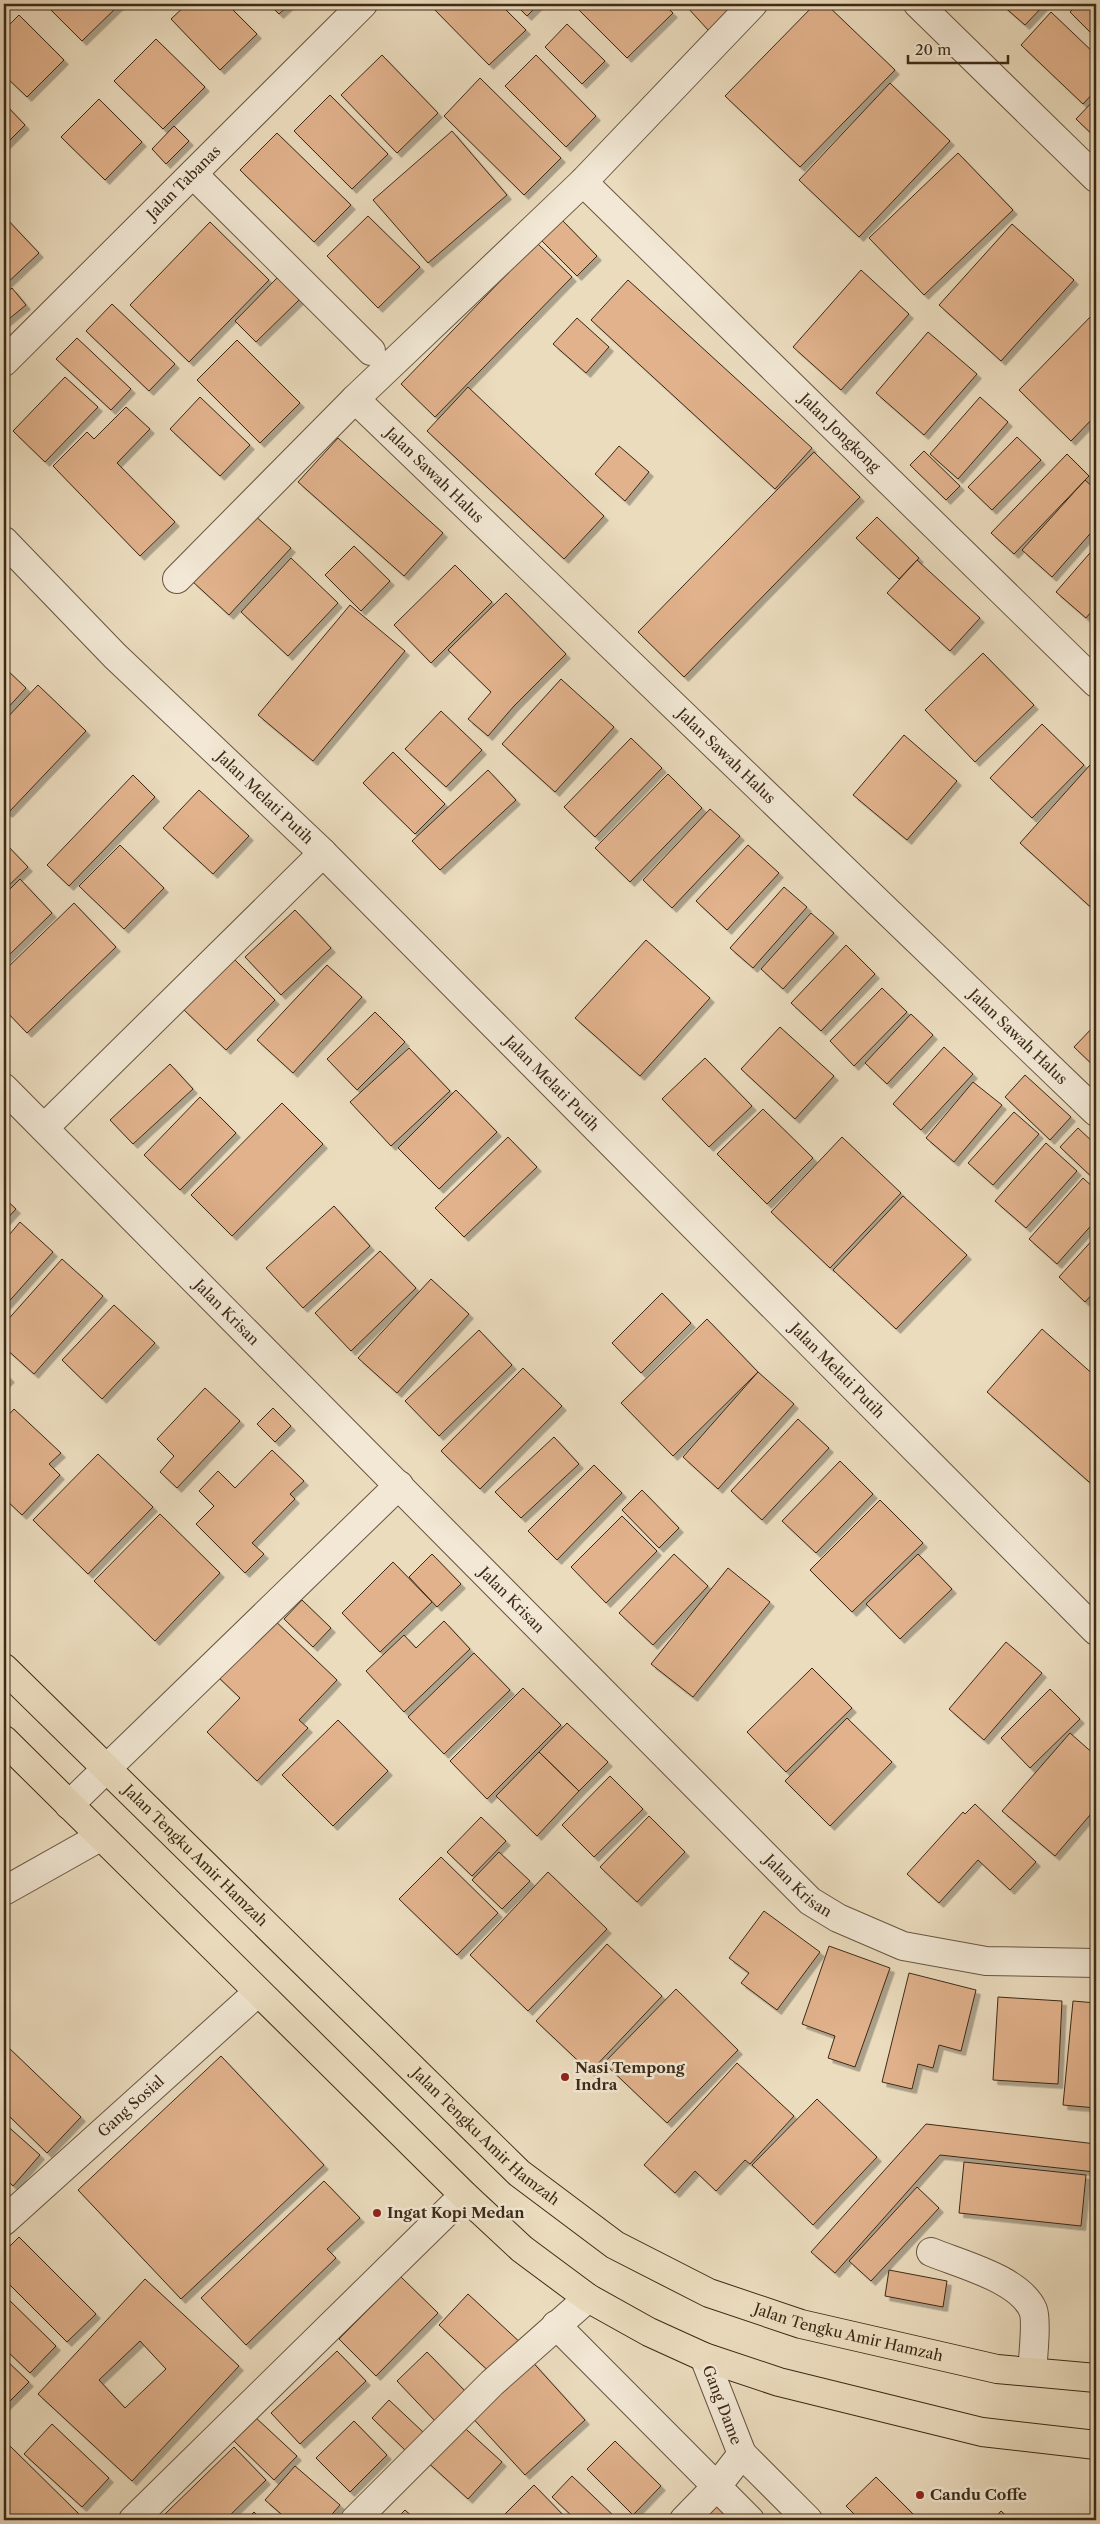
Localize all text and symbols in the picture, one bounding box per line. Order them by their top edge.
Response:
scale bar [908,32,1008,64]
text: 20 m [915,40,951,59]
street label: Jalan Tabanas [141,141,225,225]
street label: Jalan Jongkong [795,388,884,476]
street label: Jalan Sawah Halus [380,422,488,527]
street label: Jalan Sawah Halus [672,703,780,807]
street label: Jalan Melati Putih [211,746,318,848]
street label: Jalan Sawah Halus [964,983,1072,1088]
street label: Jalan Melati Putih [499,1030,604,1135]
street label: Jalan Krisan [189,1274,264,1349]
street label: Jalan Melati Putih [785,1317,889,1422]
street label: Jalan Krisan [474,1561,549,1637]
street label: Jalan Tengku Amir Hamzah [118,1779,272,1931]
street label: Jalan Krisan [759,1849,836,1921]
place label: Nasi Tempong Indra [575,2058,685,2094]
street label: Jalan Tengku Amir Hamzah [407,2062,564,2209]
street label: Gang Sosial [93,2071,168,2141]
marker: Nasi Tempong Indra [559,2071,571,2083]
place label: Ingat Kopi Medan [387,2203,525,2222]
marker: Ingat Kopi Medan [371,2207,383,2219]
street label: Jalan Tengku Amir Hamzah [750,2298,946,2365]
street label: Gang Dame [699,2362,746,2447]
place label: Candu Coffe [930,2485,1027,2504]
marker: Candu Coffe [914,2489,926,2501]

